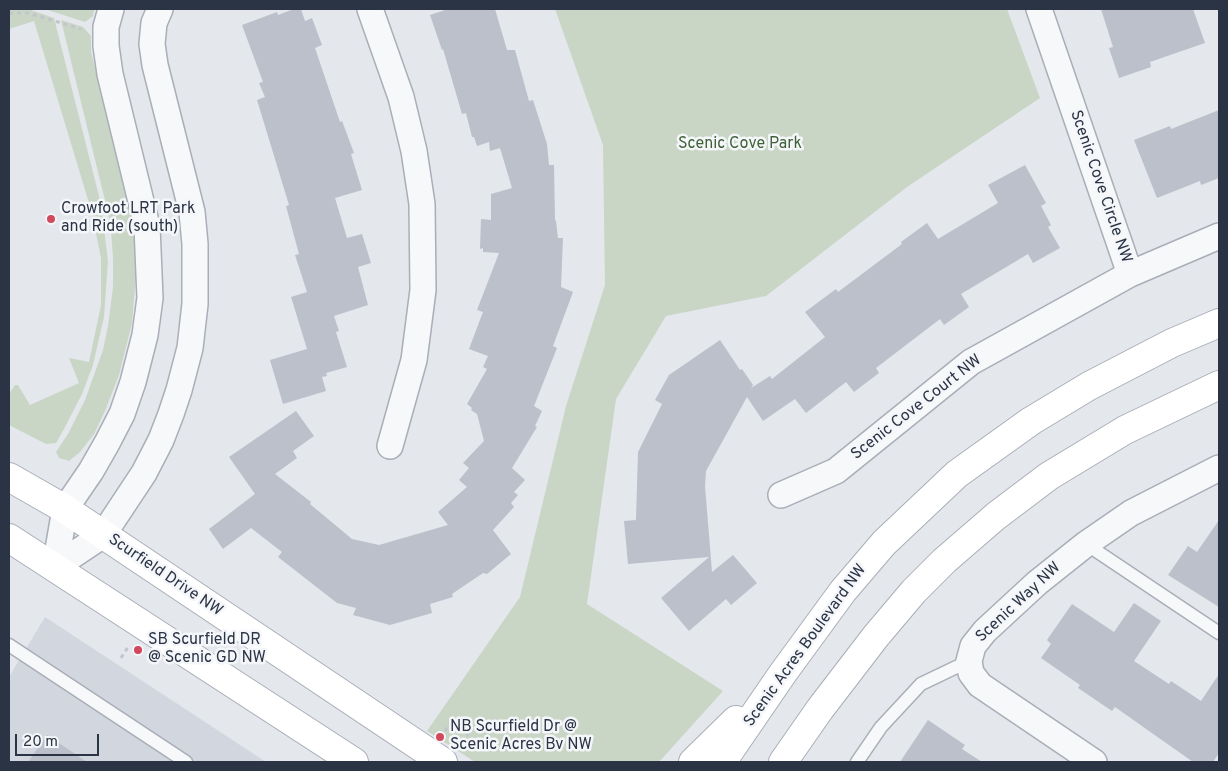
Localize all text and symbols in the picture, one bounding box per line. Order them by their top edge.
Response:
street label: Scenic Cove Circle NW [1065,108,1135,266]
park label: Scenic Cove Park [678,135,802,155]
place label: Crowfoot LRT Park and Ride (south) [61,200,195,238]
marker: Crowfoot LRT Park and Ride (south) [45,213,57,225]
street label: Scenic Cove Court NW [848,351,986,465]
street label: Scurfield Drive NW [104,531,226,621]
street label: Scenic Way NW [972,559,1066,647]
street label: Scenic Acres Boulevard NW [741,561,871,731]
place label: SB Scurfield DR @ Scenic GD NW [148,631,266,669]
marker: SB Scurfield DR @ Scenic GD NW [132,644,144,656]
place label: NB Scurfield Dr @ Scenic Acres Bv NW [450,718,592,756]
scale bar [18,724,101,756]
marker: NB Scurfield Dr @ Scenic Acres Bv NW [434,731,446,743]
text: 20 m [23,733,58,752]

